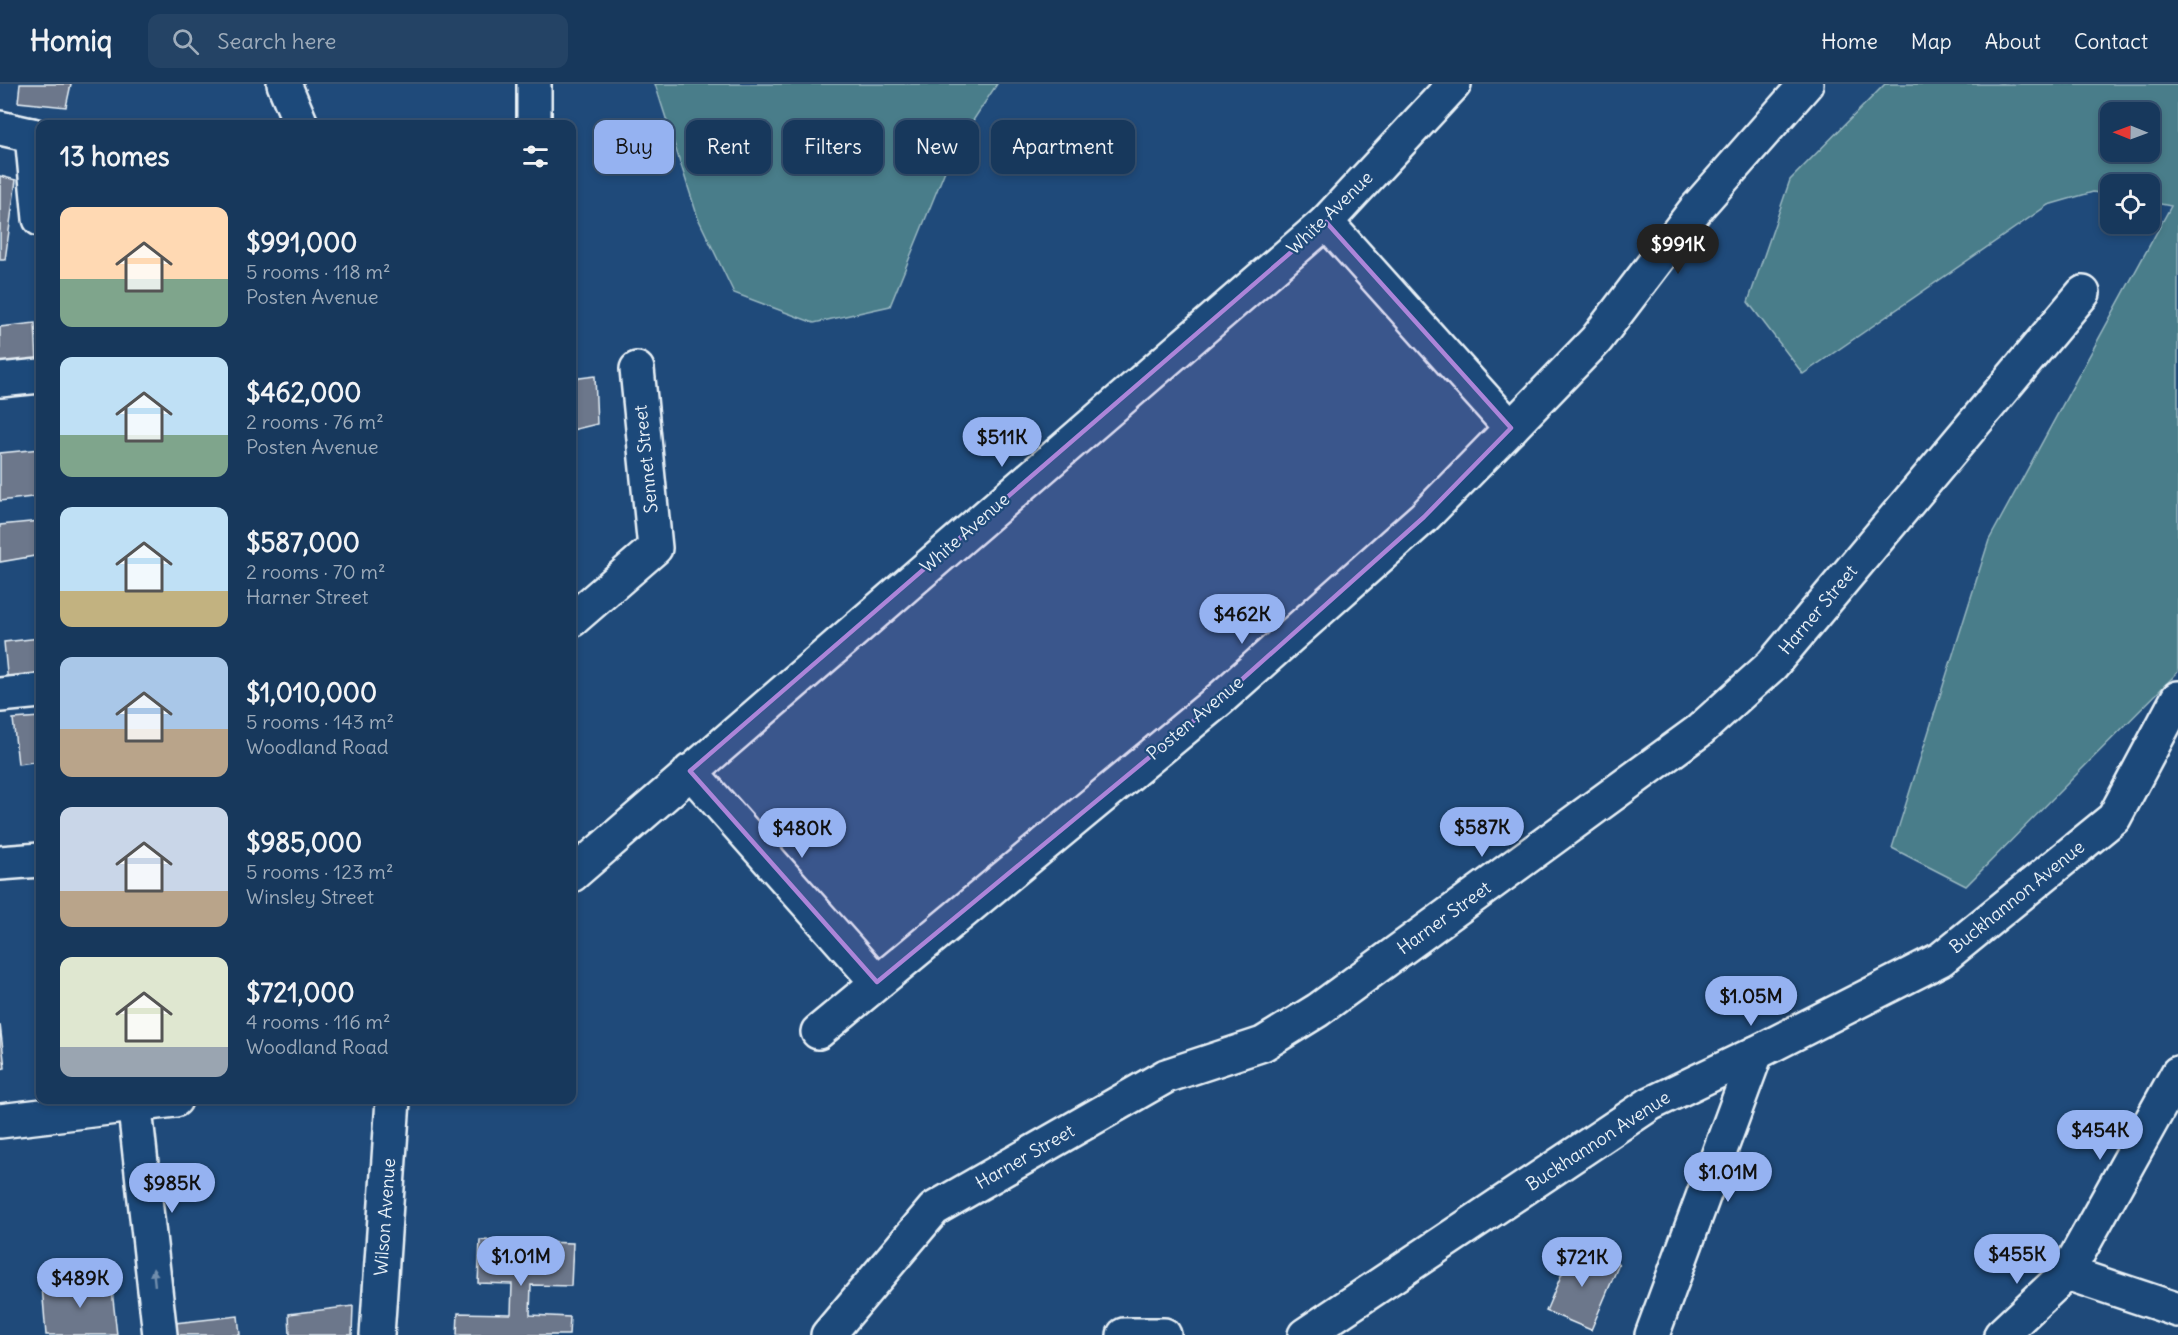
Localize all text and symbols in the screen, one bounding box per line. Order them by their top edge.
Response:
search box [148,14,568,68]
text: Homiq [30,23,112,59]
icon: search [169,25,202,58]
text: Search here [217,27,336,55]
text: Home [1821,28,1878,55]
text: Map [1911,28,1952,55]
text: About [1985,28,2041,55]
text: Contact [2074,28,2148,55]
north arrow [2100,102,2160,162]
map controls [2100,102,2160,234]
chip: Buy [594,120,674,174]
chip: Rent [686,120,771,174]
chip: Filters [783,120,883,174]
chip: New [895,120,979,174]
chip: Apartment [991,120,1135,174]
text: 13 homes [60,140,170,173]
icon: filters [519,140,552,173]
street label: White Avenue [1282,166,1378,259]
button: locate [2100,174,2160,234]
pin: $991K [1636,224,1720,275]
text: $991,000 [246,226,357,259]
icon: home [108,231,180,303]
text: $991K [1651,231,1705,256]
text: 5 rooms · 118 m² [246,259,391,284]
text: Posten Avenue [246,284,379,309]
text: $462,000 [246,376,361,409]
icon: home [108,381,180,453]
street label: Sennet Street [628,404,663,514]
text: 2 rooms · 76 m² [246,409,384,434]
pin: $511K [960,417,1044,468]
text: $511K [977,424,1027,449]
text: Posten Avenue [246,434,379,459]
street label: White Avenue [915,488,1014,578]
text: $587,000 [246,526,360,559]
icon: home [108,531,180,603]
text: 2 rooms · 70 m² [246,559,386,584]
street label: Harner Street [1773,560,1862,659]
text: Harner Street [246,584,369,609]
pin: $462K [1200,594,1284,645]
text: $462K [1213,601,1271,626]
street label: Posten Avenue [1142,670,1248,765]
text: $1,010,000 [246,676,377,709]
icon: home [108,681,180,753]
text: 5 rooms · 143 m² [246,709,394,734]
text: Woodland Road [246,734,389,759]
pin: $587K [1440,807,1524,858]
pin: $480K [760,808,844,859]
text: $587K [1454,814,1510,839]
text: $480K [772,815,832,840]
text: $985,000 [246,826,362,859]
icon: home [108,831,180,903]
street label: Buckhannon Avenue [1944,835,2089,958]
text: 5 rooms · 123 m² [246,859,393,884]
street label: Harner Street [1392,876,1495,959]
text: Winsley Street [246,884,374,909]
text: $721,000 [246,976,355,1009]
pin: $1.05M [1702,976,1800,1027]
icon: home [108,981,180,1053]
text: $1.05M [1719,983,1783,1008]
text: 4 rooms · 116 m² [246,1009,391,1034]
text: Woodland Road [246,1034,389,1059]
street label: Buckhannon Avenue [1521,1085,1674,1196]
pin: $454K [2058,1110,2142,1161]
text: $454K [2071,1117,2129,1142]
street label: Harner Street [971,1119,1078,1194]
pin: $1.01M [1679,1152,1777,1203]
street label: Wilson Avenue [369,1157,400,1277]
text: $1.01M [1698,1159,1758,1184]
pin: $985K [130,1163,214,1214]
text: $985K [143,1170,201,1195]
pin: $455K [1975,1234,2059,1285]
pin: $1.01M [472,1236,570,1287]
pin: $721K [1540,1237,1624,1288]
text: $455K [1988,1241,2046,1266]
text: $1.01M [491,1243,551,1268]
text: $721K [1556,1244,1608,1269]
pin: $489K [38,1258,122,1309]
text: $489K [51,1265,109,1290]
one-way arrow [149,1267,159,1286]

